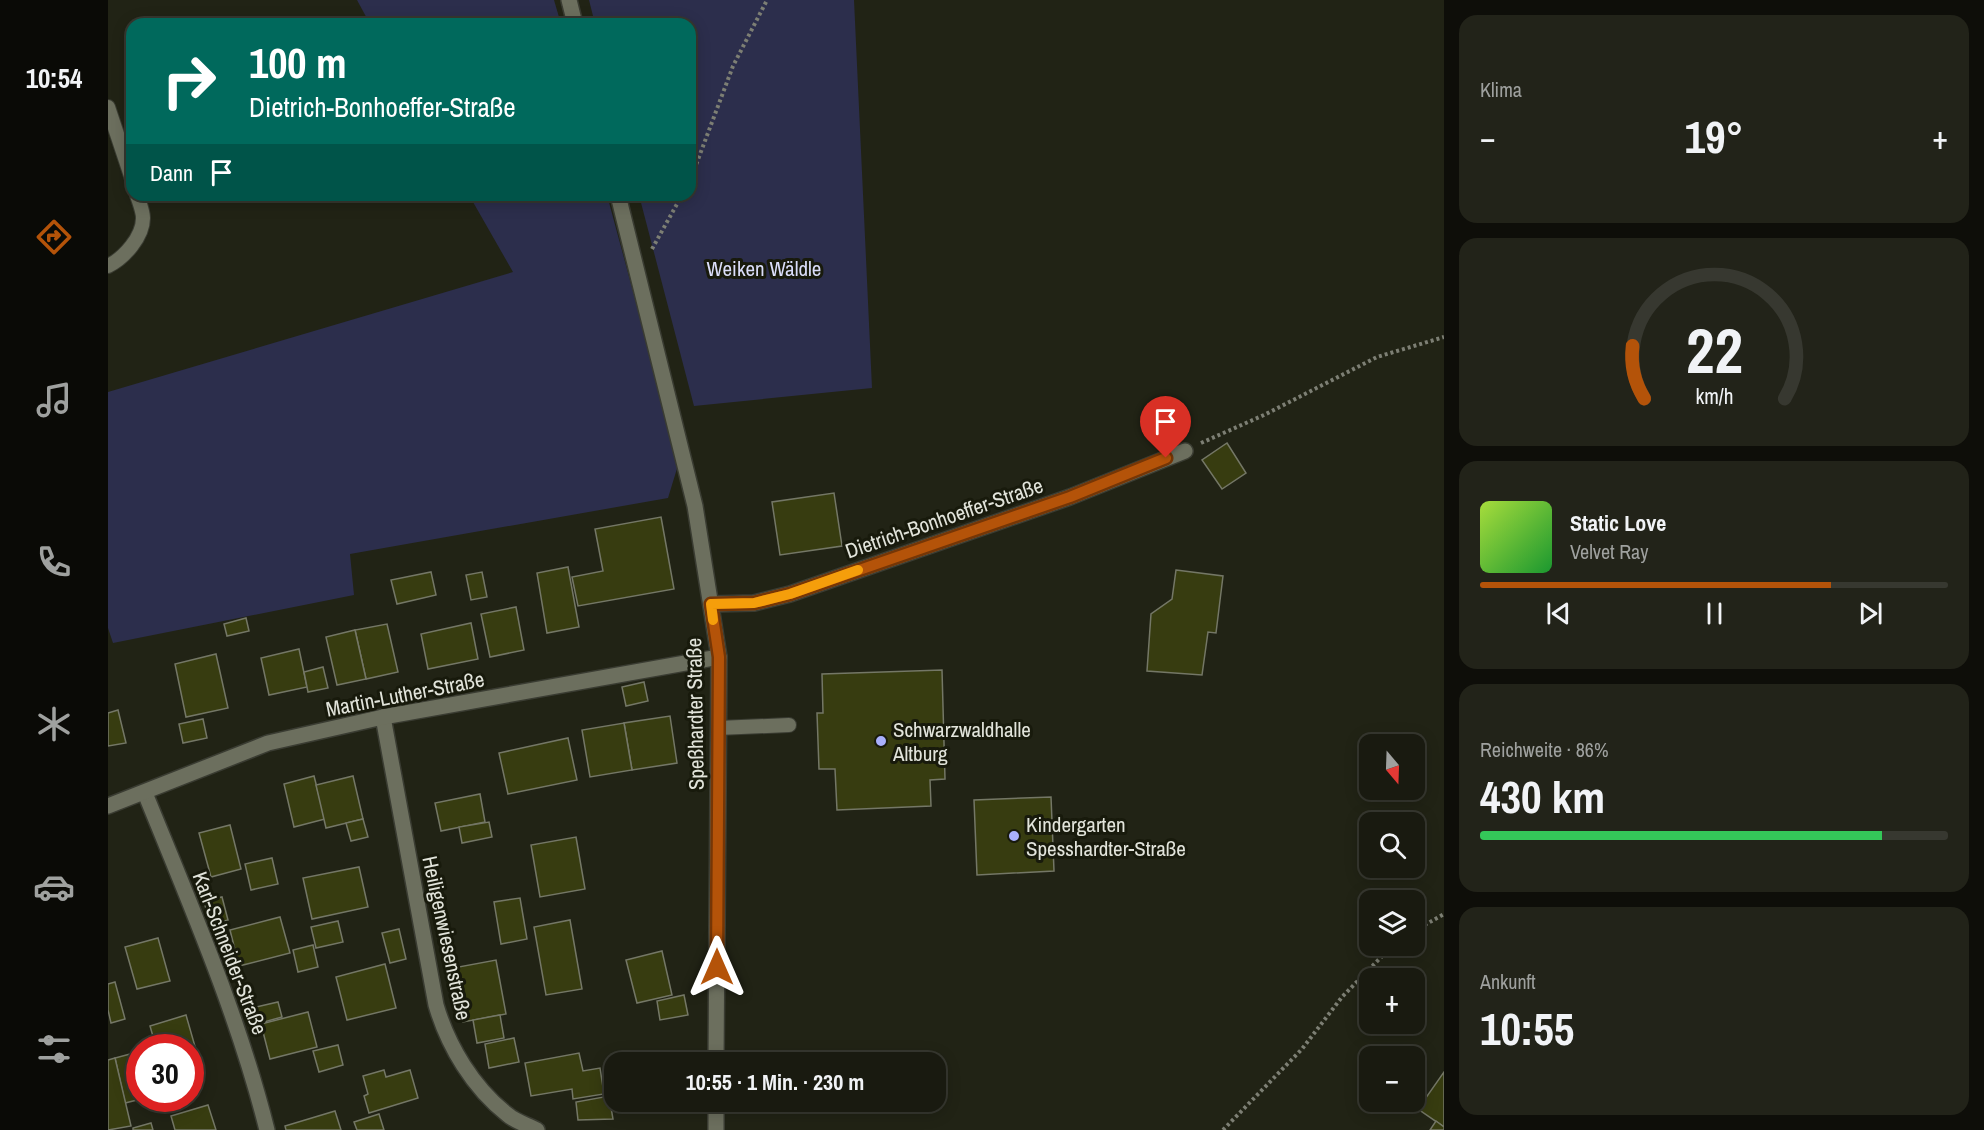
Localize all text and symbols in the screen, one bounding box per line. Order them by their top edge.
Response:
text: 100 m [249,35,347,91]
icon: right [150,42,228,120]
text: 10:54 [26,60,82,96]
text: Klima [1480,76,1522,103]
text: Dietrich-Bonhoeffer-Straße [249,89,516,125]
text: 19° [1684,106,1744,167]
text: − [1480,115,1496,159]
text: + [1932,115,1948,159]
icon: arrive [205,156,238,189]
text: Dann [150,158,193,188]
icon: directions [33,216,75,258]
park label: Weiken Wäldle [707,254,821,283]
text: 22 [1686,308,1742,392]
icon: music [33,379,75,421]
text: km/h [1695,382,1733,411]
pin [1140,396,1191,458]
icon: arrive [1149,405,1182,438]
street label: Dietrich-Bonhoeffer-Straße [841,471,1047,565]
text: Static Love [1570,508,1666,538]
text: Velvet Ray [1570,538,1648,565]
icon: phone [33,541,75,583]
icon: previous [1542,597,1575,630]
icon: pause [1698,597,1731,630]
icon: next [1854,597,1887,630]
street label: Speßhardter Straße [679,638,711,790]
street label: Martin-Luther-Straße [323,664,487,724]
icon: climate [33,703,75,745]
place label: Schwarzwaldhalle Altburg [892,715,1031,768]
marker: Schwarzwaldhalle Altburg [874,734,888,748]
north arrow [1359,734,1425,800]
map controls [1359,734,1425,1112]
text: Reichweite · 86% [1480,736,1609,763]
text: 430 km [1480,766,1605,827]
place label: Kindergarten Spesshardter-Straße [1026,810,1186,863]
button: search [1359,812,1425,878]
marker: Kindergarten Spesshardter-Straße [1007,829,1021,843]
street label: Heiligenwiesenstraße [415,853,479,1023]
icon: car [33,866,75,908]
street label: Karl-Schneider-Straße [186,867,274,1039]
button: layers [1359,890,1425,956]
position arrow [685,935,749,999]
button: + [1359,968,1425,1034]
text: Ankunft [1480,968,1536,995]
text: 10:55 [1480,998,1574,1059]
icon: filters [33,1028,75,1070]
speed limit sign: 30 [126,1034,204,1112]
button: − [1359,1046,1425,1112]
text: 10:55 · 1 Min. · 230 m [686,1067,864,1097]

